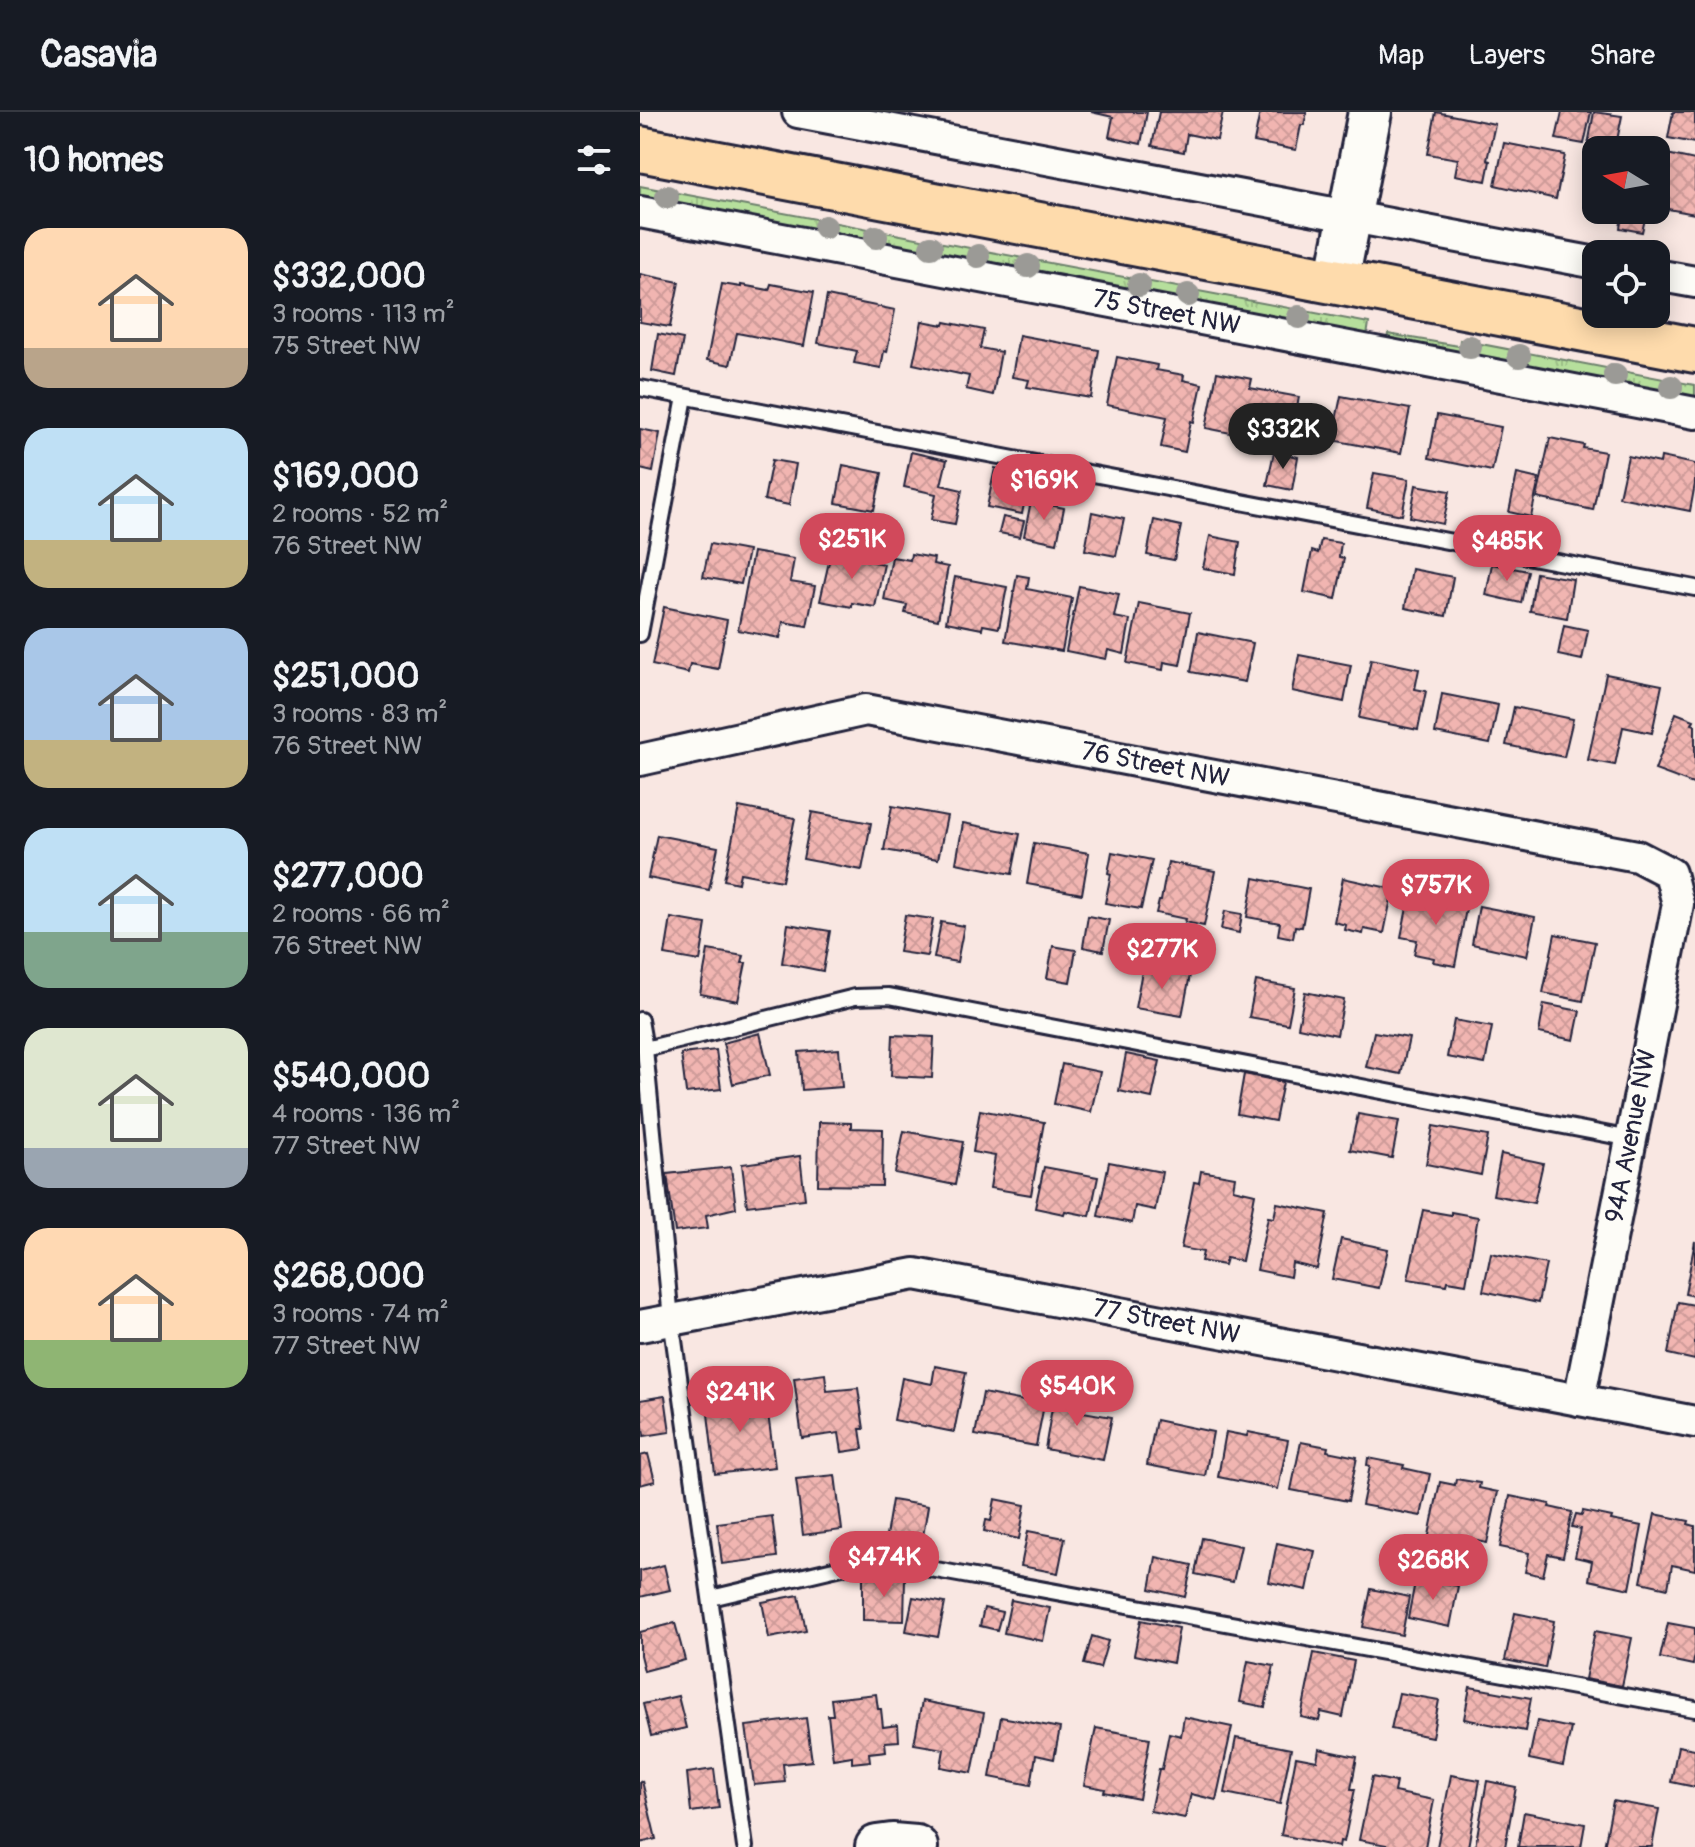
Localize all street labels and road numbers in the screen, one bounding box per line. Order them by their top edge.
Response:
street label: 75 Street NW [1090,283,1243,342]
street label: 76 Street NW [1078,735,1232,795]
street label: 94A Avenue NW [1598,1046,1664,1226]
street label: 77 Street NW [1090,1292,1243,1351]

